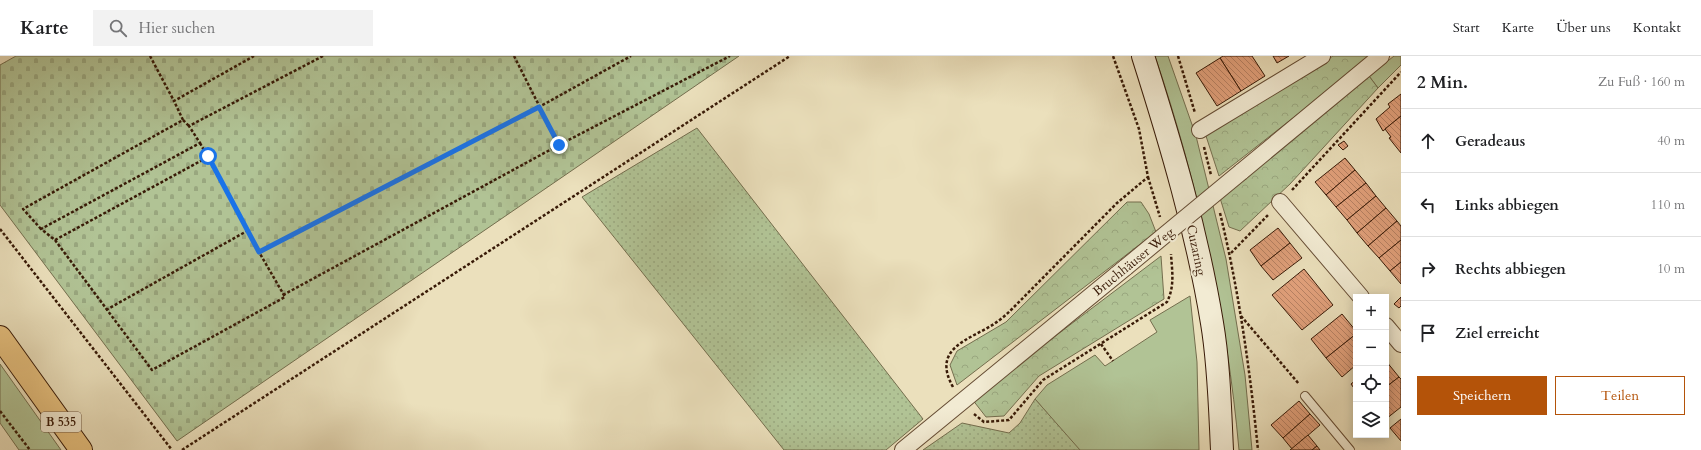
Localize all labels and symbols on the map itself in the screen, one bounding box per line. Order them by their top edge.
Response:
route end [550,136,568,154]
route start [199,147,217,165]
street label: Bruchhäuser Weg [1089,223,1179,300]
street label: Cuzaring [1182,223,1210,278]
road number: B 535 [41,412,81,432]

